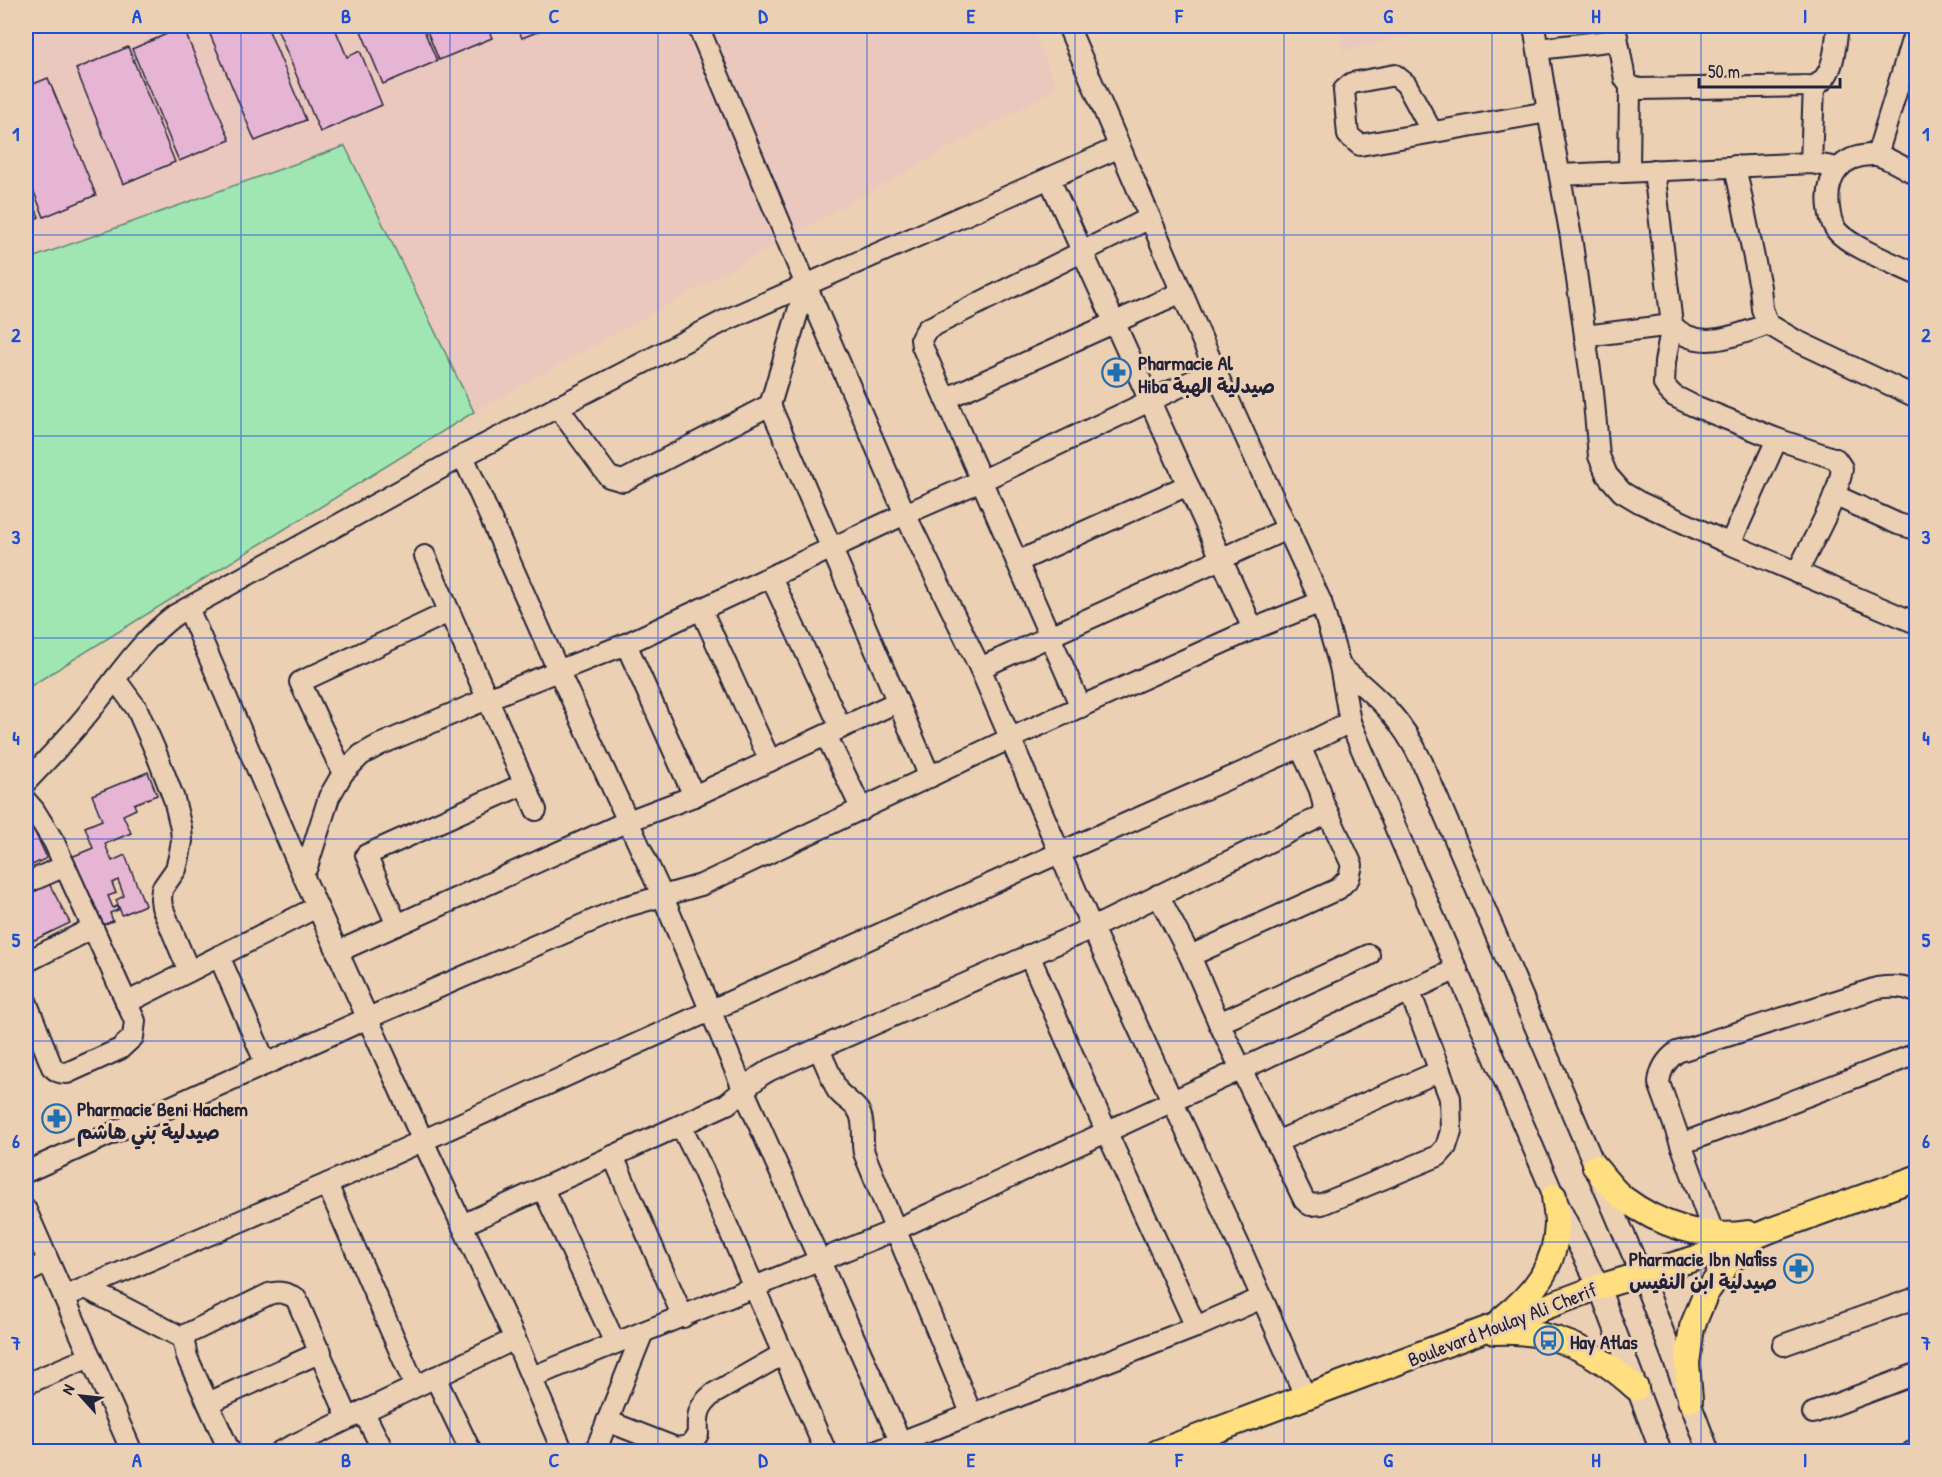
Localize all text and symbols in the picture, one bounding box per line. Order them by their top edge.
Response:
text: A [132,2,142,29]
text: B [341,2,351,29]
text: C [549,2,560,29]
text: D [758,2,768,29]
text: E [967,2,976,29]
text: F [1174,2,1184,29]
text: G [1383,2,1393,29]
text: H [1591,2,1601,29]
text: I [1803,2,1807,29]
scale bar [1699,51,1840,89]
text: 50 m [1708,59,1740,84]
text: 1 [12,120,20,147]
text: 1 [1922,120,1930,147]
text: 2 [11,321,21,348]
text: 2 [1921,321,1931,348]
place label: Pharmacie Al Hiba صيدلية الهبة [1138,349,1275,399]
pharmacy icon: Pharmacie Al Hiba صيدلية الهبة [1101,357,1133,389]
text: 3 [12,523,21,550]
text: 3 [1922,523,1931,550]
text: 4 [12,724,20,751]
text: 4 [1922,724,1930,751]
text: 5 [12,926,21,953]
text: 5 [1922,926,1931,953]
place label: Pharmacie Beni Hachem صيدلية بني هاشم [77,1095,248,1150]
pharmacy icon: Pharmacie Beni Hachem صيدلية بني هاشم [40,1103,72,1135]
text: 6 [12,1127,20,1154]
text: 6 [1922,1127,1930,1154]
place label: Pharmacie Ibn Nafiss صيدلية ابن النفيس [1629,1245,1777,1295]
pharmacy icon: Pharmacie Ibn Nafiss صيدلية ابن النفيس [1782,1253,1814,1285]
street label: Boulevard Moulay Ali Cherif [1404,1275,1600,1373]
bus stop icon: Hay Atlas [1533,1325,1565,1357]
place label: Hay Atlas [1570,1328,1638,1356]
text: 7 [10,1329,21,1356]
text: 7 [1920,1329,1931,1356]
north arrow [51,1366,111,1426]
text: N [56,1380,80,1398]
text: A [132,1446,142,1473]
text: B [341,1446,351,1473]
text: C [549,1446,560,1473]
text: D [758,1446,768,1473]
text: E [967,1446,976,1473]
text: F [1174,1446,1184,1473]
text: G [1383,1446,1393,1473]
text: H [1591,1446,1601,1473]
text: I [1803,1446,1807,1473]

